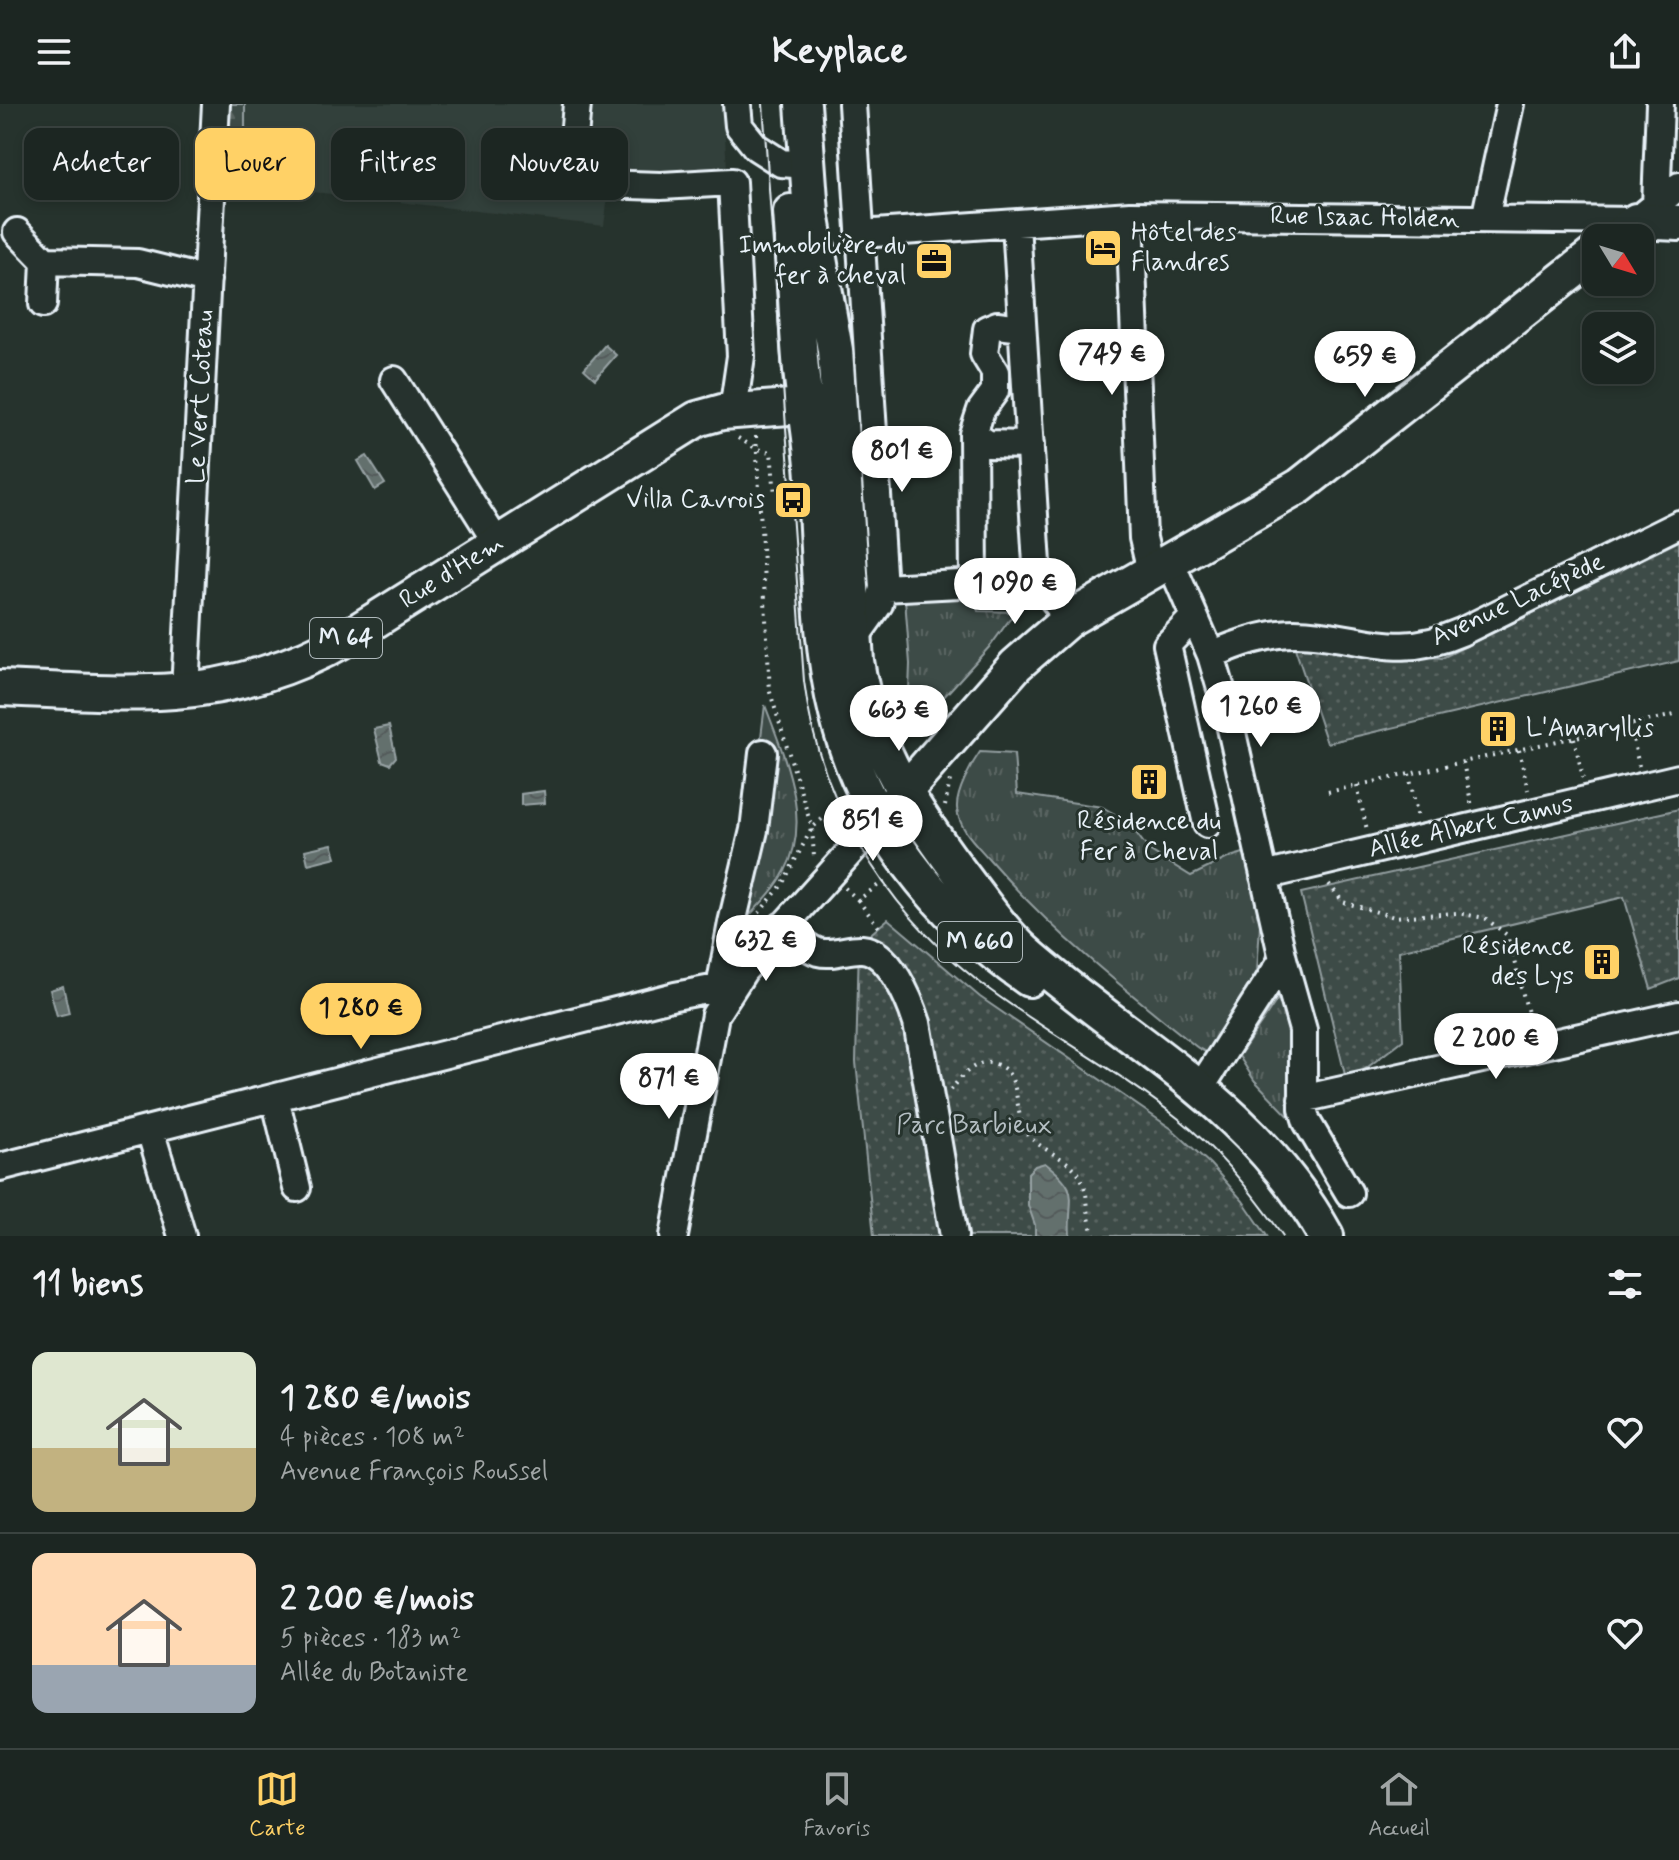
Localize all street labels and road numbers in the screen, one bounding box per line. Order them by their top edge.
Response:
street label: Rue Isaac Holden [1270,199,1460,237]
street label: Le Vert Coteau [179,309,223,485]
street label: Rue d'Hem [393,527,511,617]
street label: Avenue Lacépède [1426,545,1610,655]
road number: M 64 [310,618,382,658]
street label: Allée Albert Camus [1365,787,1577,867]
road number: M 660 [938,922,1022,962]

